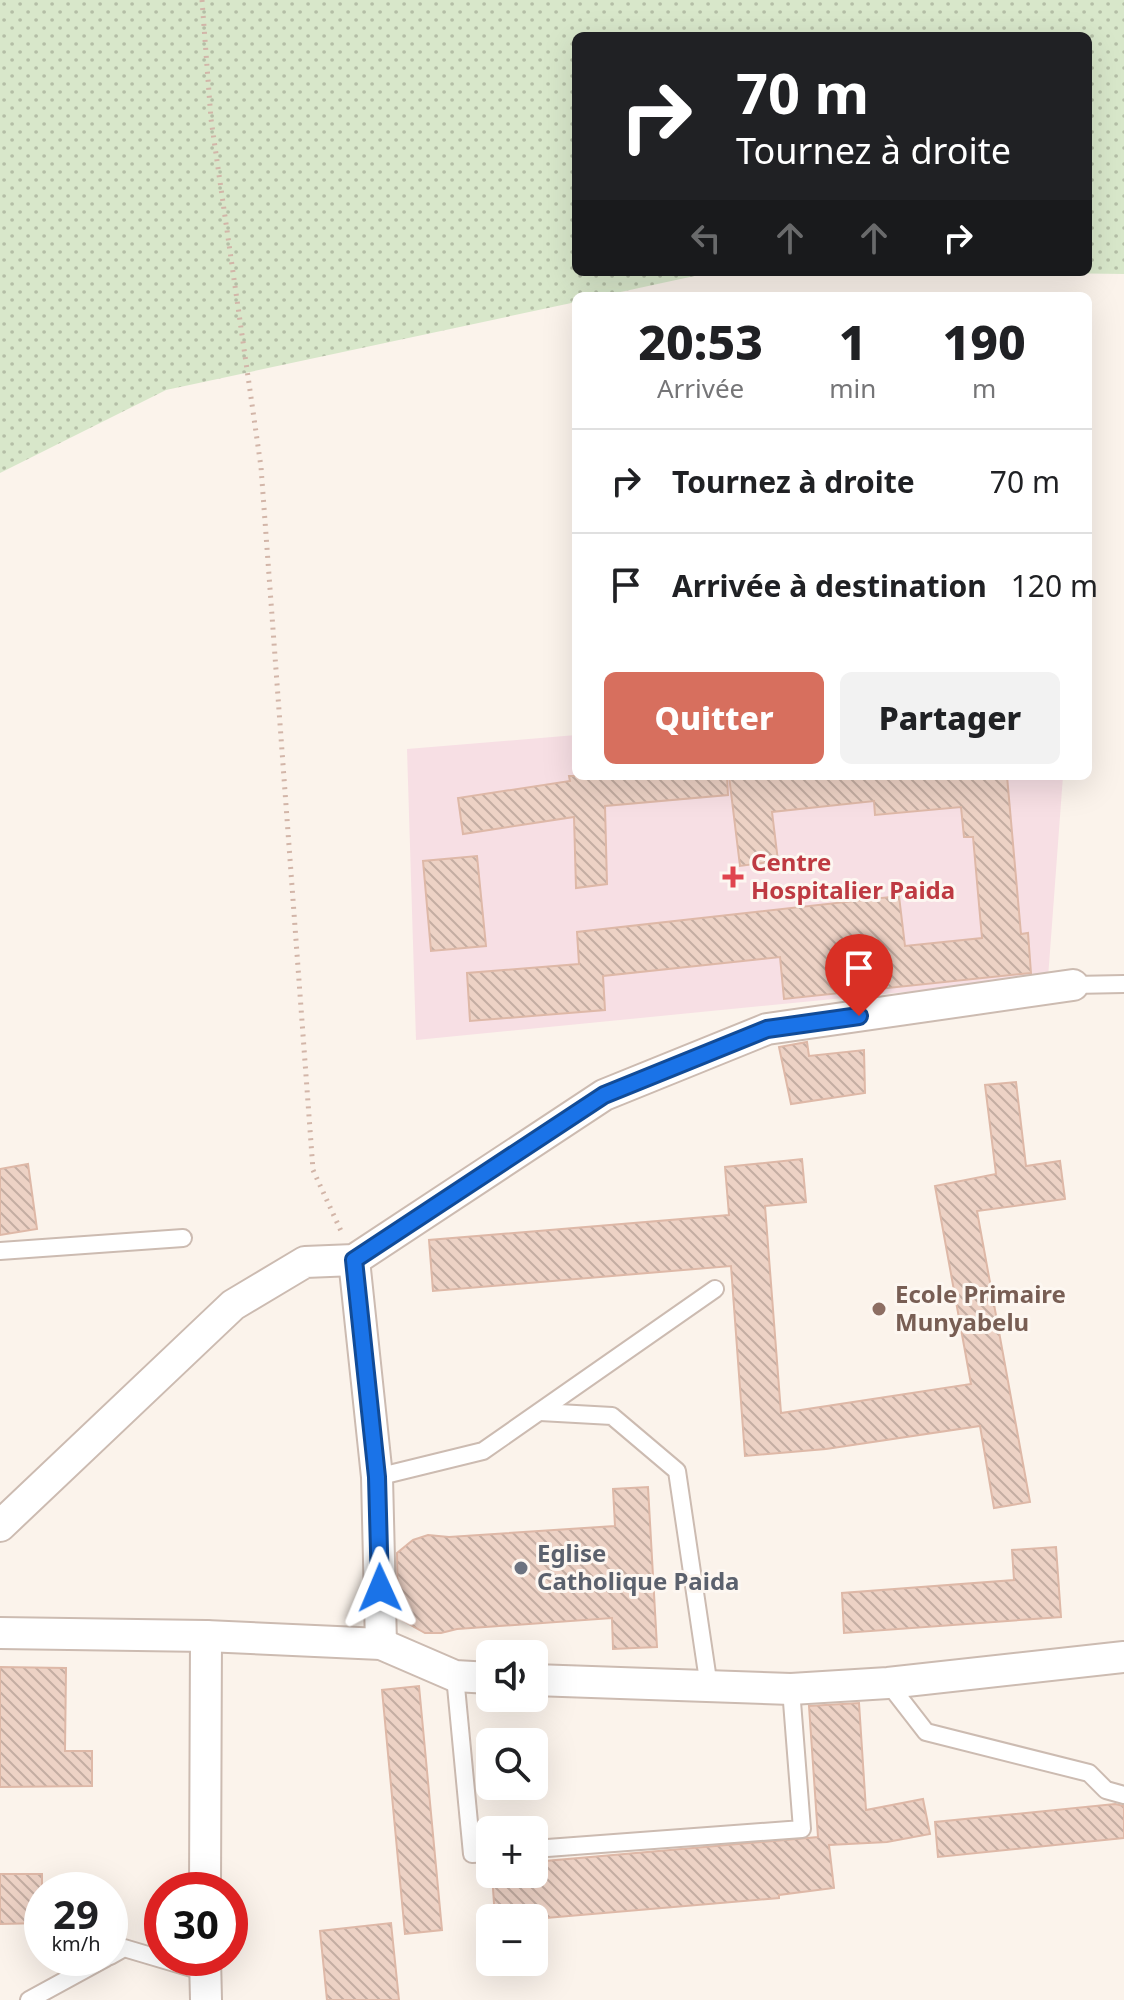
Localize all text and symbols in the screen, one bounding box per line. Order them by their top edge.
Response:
text: 70 m [736,54,869,130]
icon: right [604,64,708,168]
text: Tournez à droite [736,126,1011,175]
icon: left [684,216,728,260]
icon: ahead [768,216,812,260]
icon: ahead [852,216,896,260]
icon: right [936,216,980,260]
text: 20:53 [638,309,763,374]
text: 1 [839,309,867,374]
text: 190 [943,309,1026,374]
text: Arrivée [657,370,744,406]
text: min [829,370,876,406]
text: m [972,370,996,406]
icon: right [604,459,648,503]
text: Tournez à droite [672,461,915,502]
text: 70 m [990,461,1060,502]
icon: arrive [604,563,648,607]
text: Arrivée à destination [672,565,987,606]
text: 120 m [1011,565,1098,606]
button: Quitter [604,672,824,764]
button: Partager [840,672,1060,764]
place label: Centre Hospitalier Paida [751,845,955,906]
marker: Centre Hospitalier Paida [722,866,744,888]
pin [825,934,893,1016]
icon: arrive [837,946,881,990]
place label: Ecole Primaire Munyabelu [895,1277,1066,1338]
marker: Ecole Primaire Munyabelu [870,1300,888,1318]
place label: Eglise Catholique Paida [537,1536,739,1597]
position arrow [338,1546,422,1630]
marker: Eglise Catholique Paida [512,1559,530,1577]
map controls [476,1640,548,1976]
button: sound [476,1640,548,1712]
button: search [476,1728,548,1800]
button: + [476,1816,548,1888]
speed limit sign: 30 [144,1872,248,1976]
text: 29 [53,1886,99,1941]
button: − [476,1904,548,1976]
text: km/h [51,1930,101,1957]

